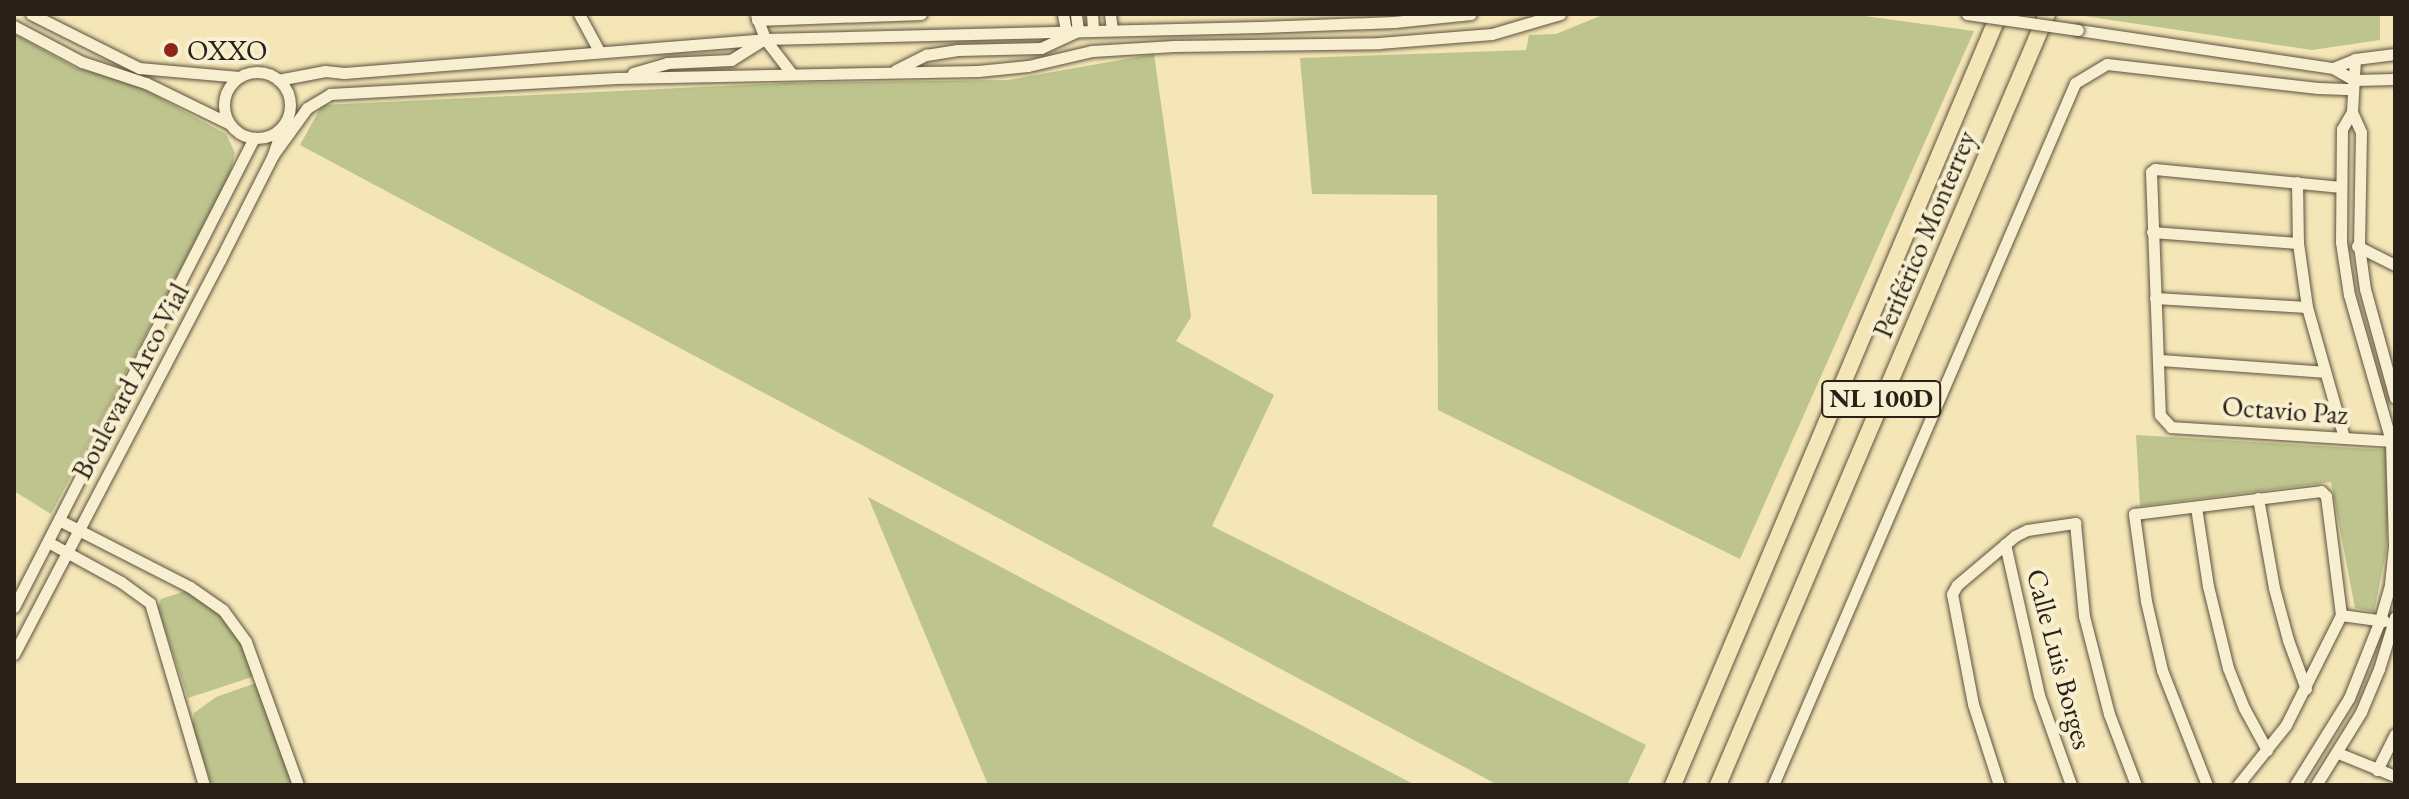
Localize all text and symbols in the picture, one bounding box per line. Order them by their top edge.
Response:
place label: OXXO [187,33,267,67]
marker: OXXO [162,41,180,59]
street label: Periférico Monterrey [1865,125,1983,343]
street label: Boulevard Arco Vial [64,277,196,485]
road number: NL 100D [1821,377,1941,421]
street label: Octavio Paz [2221,389,2349,431]
street label: Calle Luis Borges [2020,565,2100,753]

